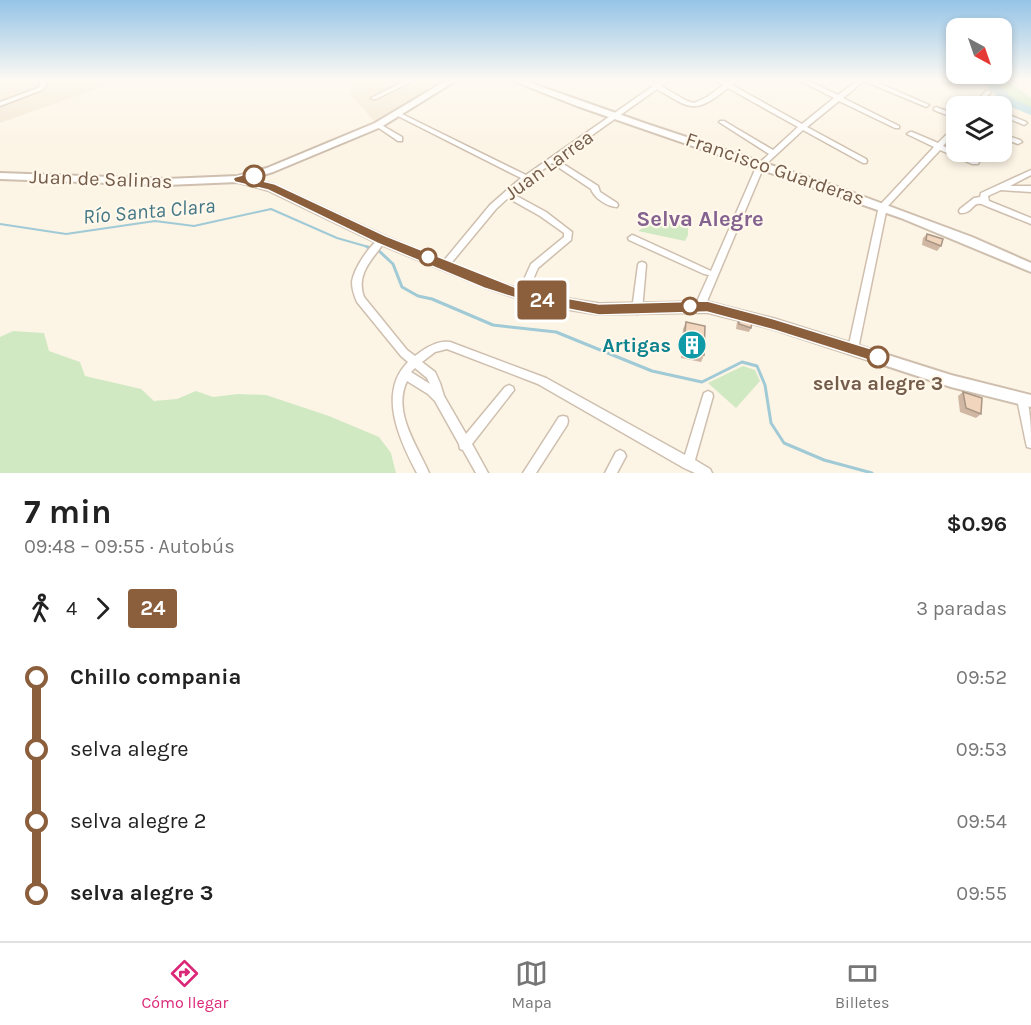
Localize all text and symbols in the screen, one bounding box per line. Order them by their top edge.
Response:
north arrow [946,18,1012,84]
map controls [946,18,1012,162]
button: layers [946,96,1012,162]
street label: Juan Larrea [500,125,598,205]
street label: Francisco Guarderas [683,128,867,210]
street label: Juan de Salinas [29,165,173,193]
unlabelled marker [243,165,265,187]
water label: Río Santa Clara [82,193,216,229]
district label: Selva Alegre [636,206,764,232]
unlabelled marker [419,248,437,266]
line badge: 24 [515,280,569,320]
text: 24 [529,288,555,312]
unlabelled marker [681,297,699,315]
building icon: Artigas [676,329,708,361]
place label: Artigas [602,334,671,357]
marker: selva alegre 3 [867,346,889,368]
place label: selva alegre 3 [813,372,943,395]
text: 7 min [24,493,111,531]
text: $0.96 [946,511,1007,537]
text: 09:48 – 09:55 · Autobús [24,535,235,558]
icon: walk [24,592,57,625]
icon: forward [86,592,119,625]
text: 24 [140,596,165,620]
text: 4 [66,597,77,620]
text: 3 paradas [916,597,1007,620]
text: Chillo compania [70,664,241,690]
text: 09:52 [956,666,1007,689]
text: selva alegre [70,736,189,762]
text: 09:53 [956,738,1007,761]
text: selva alegre 2 [70,808,207,834]
text: 09:54 [956,810,1007,833]
text: selva alegre 3 [70,880,213,906]
text: 09:55 [956,882,1007,905]
tab: Cómo llegar [142,957,228,1012]
tab: Mapa [511,957,552,1012]
tab: Billetes [835,957,889,1012]

